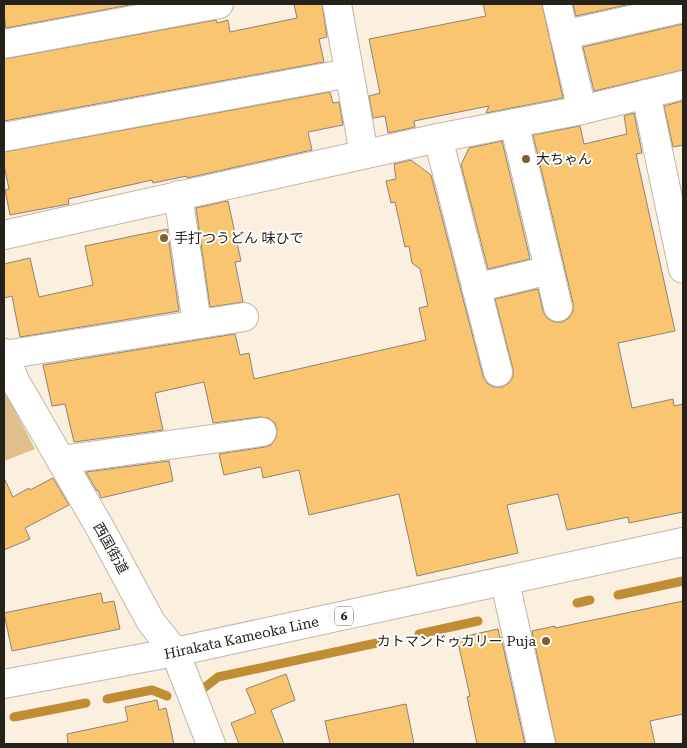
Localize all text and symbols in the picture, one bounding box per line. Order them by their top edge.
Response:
place label: 大ちゃん [536,151,592,167]
marker: 大ちゃん [520,153,532,165]
place label: 手打つうどん 味ひで [174,230,304,246]
marker: 手打つうどん 味ひで [158,232,170,244]
street label: 西国街道 [90,520,132,576]
road number: 6 [335,606,353,626]
street label: Hirakata Kameoka Line [163,613,321,662]
place label: カトマンドゥカリー Puja [377,633,536,649]
marker: カトマンドゥカリー Puja [540,635,552,647]

